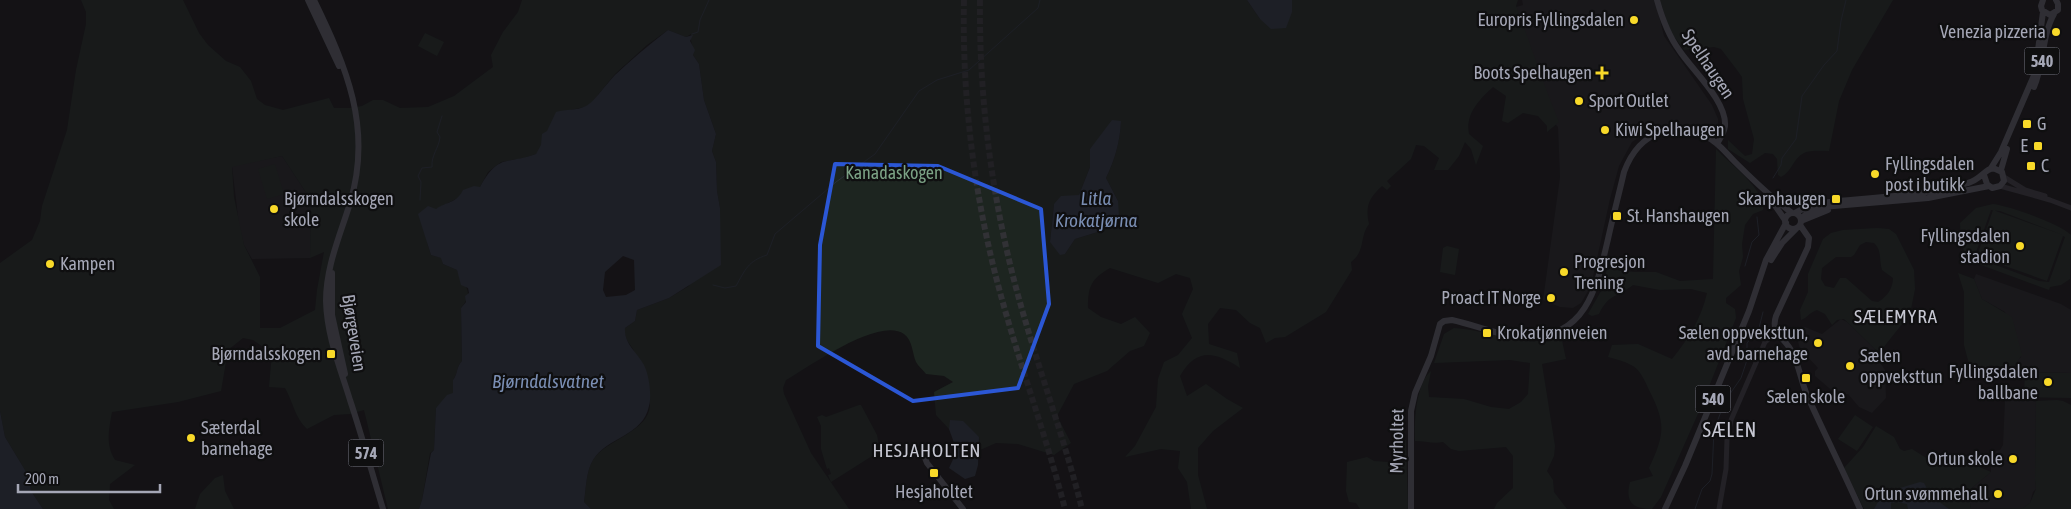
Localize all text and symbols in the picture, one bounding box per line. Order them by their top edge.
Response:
place label: Europris Fyllingsdalen [1477,9,1624,30]
marker: Europris Fyllingsdalen [1628,14,1640,26]
place label: Venezia pizzeria [1940,21,2046,42]
street label: Spelhaugen [1678,25,1739,102]
marker: Venezia pizzeria [2050,26,2062,38]
road number: 540 [2024,48,2060,74]
place label: Boots Spelhaugen [1473,62,1592,83]
marker: Boots Spelhaugen [1596,67,1608,79]
place label: Sport Outlet [1589,90,1669,111]
marker: Sport Outlet [1573,95,1585,107]
place label: G [2037,113,2047,134]
marker: G [2021,118,2033,130]
place label: Kiwi Spelhaugen [1615,119,1724,140]
marker: Kiwi Spelhaugen [1599,124,1611,136]
place label: E [2020,135,2028,156]
marker: E [2032,140,2044,152]
place label: Fyllingsdalen post i butikk [1885,153,1975,195]
place label: C [2041,155,2049,176]
marker: C [2025,160,2037,172]
park label: Kanadaskogen [845,162,943,183]
marker: Fyllingsdalen post i butikk [1869,168,1881,180]
water label: Litla Krokatjørna [1055,187,1137,231]
place label: Bjørndalsskogen skole [284,188,394,230]
place label: Skarphaugen [1738,188,1826,209]
marker: Skarphaugen [1830,193,1842,205]
marker: Bjørndalsskogen skole [268,203,280,215]
place label: St. Hanshaugen [1627,205,1729,226]
marker: St. Hanshaugen [1611,210,1623,222]
place label: Fyllingsdalen stadion [1920,225,2010,267]
marker: Fyllingsdalen stadion [2014,240,2026,252]
place label: Progresjon Trening [1574,251,1646,293]
place label: Kampen [60,253,115,274]
marker: Kampen [44,258,56,270]
marker: Progresjon Trening [1558,266,1570,278]
place label: Proact IT Norge [1441,287,1541,308]
marker: Proact IT Norge [1545,292,1557,304]
street label: Bjørgeveien [338,293,371,373]
district label: SÆLEMYRA [1854,305,1938,327]
place label: Krokatjønnveien [1497,322,1608,343]
place label: Sælen oppveksttun, avd. barnehage [1679,322,1808,364]
marker: Krokatjønnveien [1481,327,1493,339]
marker: Sælen oppveksttun, avd. barnehage [1812,337,1824,349]
place label: Bjørndalsskogen [211,343,321,364]
place label: Sælen oppveksttun [1860,345,1943,387]
marker: Bjørndalsskogen [325,348,337,360]
marker: Sælen oppveksttun [1844,360,1856,372]
place label: Fyllingsdalen ballbane [1948,361,2038,403]
water label: Bjørndalsvatnet [492,370,605,392]
marker: Sælen skole [1800,372,1812,384]
marker: Fyllingsdalen ballbane [2042,376,2054,388]
road number: 540 [1696,386,1730,412]
place label: Sælen skole [1767,386,1845,407]
street label: Myrholtet [1385,408,1408,474]
place label: Sæterdal barnehage [201,417,273,459]
district label: SÆLEN [1703,418,1757,441]
marker: Sæterdal barnehage [185,432,197,444]
road number: 574 [348,439,384,466]
district label: HESJAHOLTEN [873,439,981,461]
place label: Ortun skole [1927,448,2003,469]
marker: Ortun skole [2007,453,2019,465]
scale bar [18,462,160,494]
marker: Hesjaholtet [928,467,940,479]
text: 200 m [25,470,59,487]
place label: Hesjaholtet [895,481,973,502]
place label: Ortun svømmehall [1865,483,1988,504]
marker: Ortun svømmehall [1992,488,2004,500]

